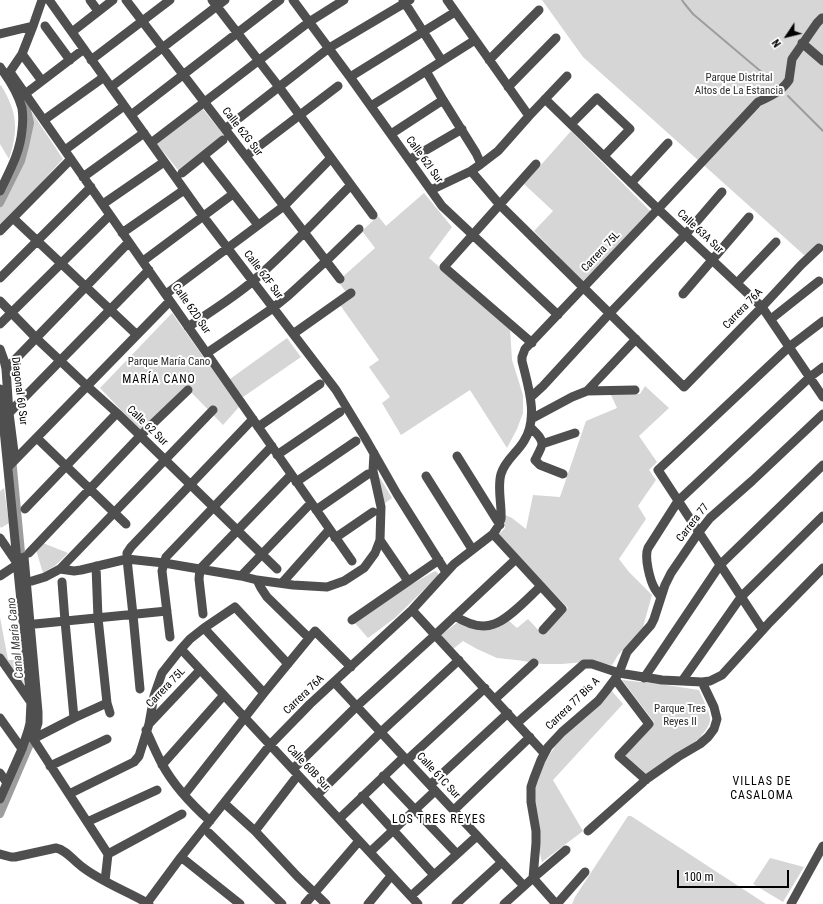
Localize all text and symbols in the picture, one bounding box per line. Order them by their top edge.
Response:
north arrow [767,16,807,56]
text: N [770,37,784,50]
park label: Parque Distrital Altos de La Estancia [695,71,783,97]
street label: Calle 62G Sur [219,105,265,159]
street label: Calle 62I Sur [403,134,445,186]
street label: Calle 63A Sur [674,207,726,257]
street label: Carrera 75L [579,229,623,275]
street label: Calle 62F Sur [240,248,286,302]
street label: Calle 62D Sur [169,281,213,337]
street label: Carrera 76A [720,286,766,332]
park label: Parque María Cano [128,355,210,369]
street label: Diagonal 60 Sur [8,356,30,426]
district label: MARÍA CANO [122,373,196,387]
street label: Calle 62 Sur [124,403,170,449]
street label: Carrera 77 [674,501,712,545]
water label: Canal María Cano [5,597,27,679]
street label: Carrera 75L [144,665,188,711]
street label: Carrera 76A [281,672,327,718]
street label: Carrera 77 Bis A [543,675,603,733]
park label: Parque Tres Reyes II [654,702,706,728]
street label: Calle 60B Sur [283,742,333,794]
street label: Calle 61C Sur [413,750,463,802]
district label: VILLAS DE CASALOMA [730,775,794,803]
district label: LOS TRES REYES [392,813,486,827]
scale bar [679,862,791,888]
text: 100 m [684,870,714,884]

